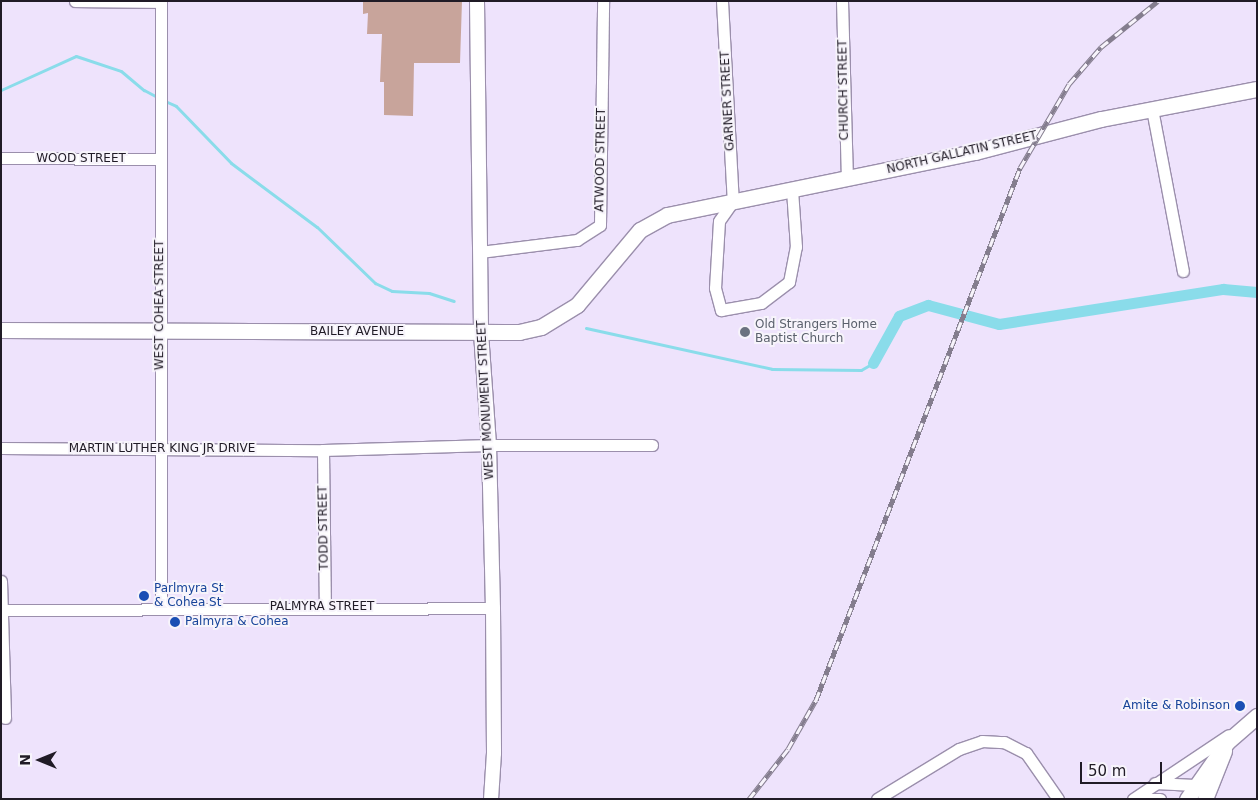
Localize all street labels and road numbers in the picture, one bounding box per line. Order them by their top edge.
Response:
street label: CHURCH STREET [836,39,852,141]
street label: GARNER STREET [718,51,738,151]
street label: ATWOOD STREET [593,108,609,212]
street label: NORTH GALLATIN STREET [885,129,1039,177]
street label: WOOD STREET [36,152,126,166]
street label: WEST COHEA STREET [153,240,167,370]
street label: WEST MONUMENT STREET [475,320,497,480]
street label: BAILEY AVENUE [310,325,404,339]
street label: MARTIN LUTHER KING JR DRIVE [69,442,255,456]
street label: TODD STREET [316,485,332,571]
street label: PALMYRA STREET [270,600,374,614]

